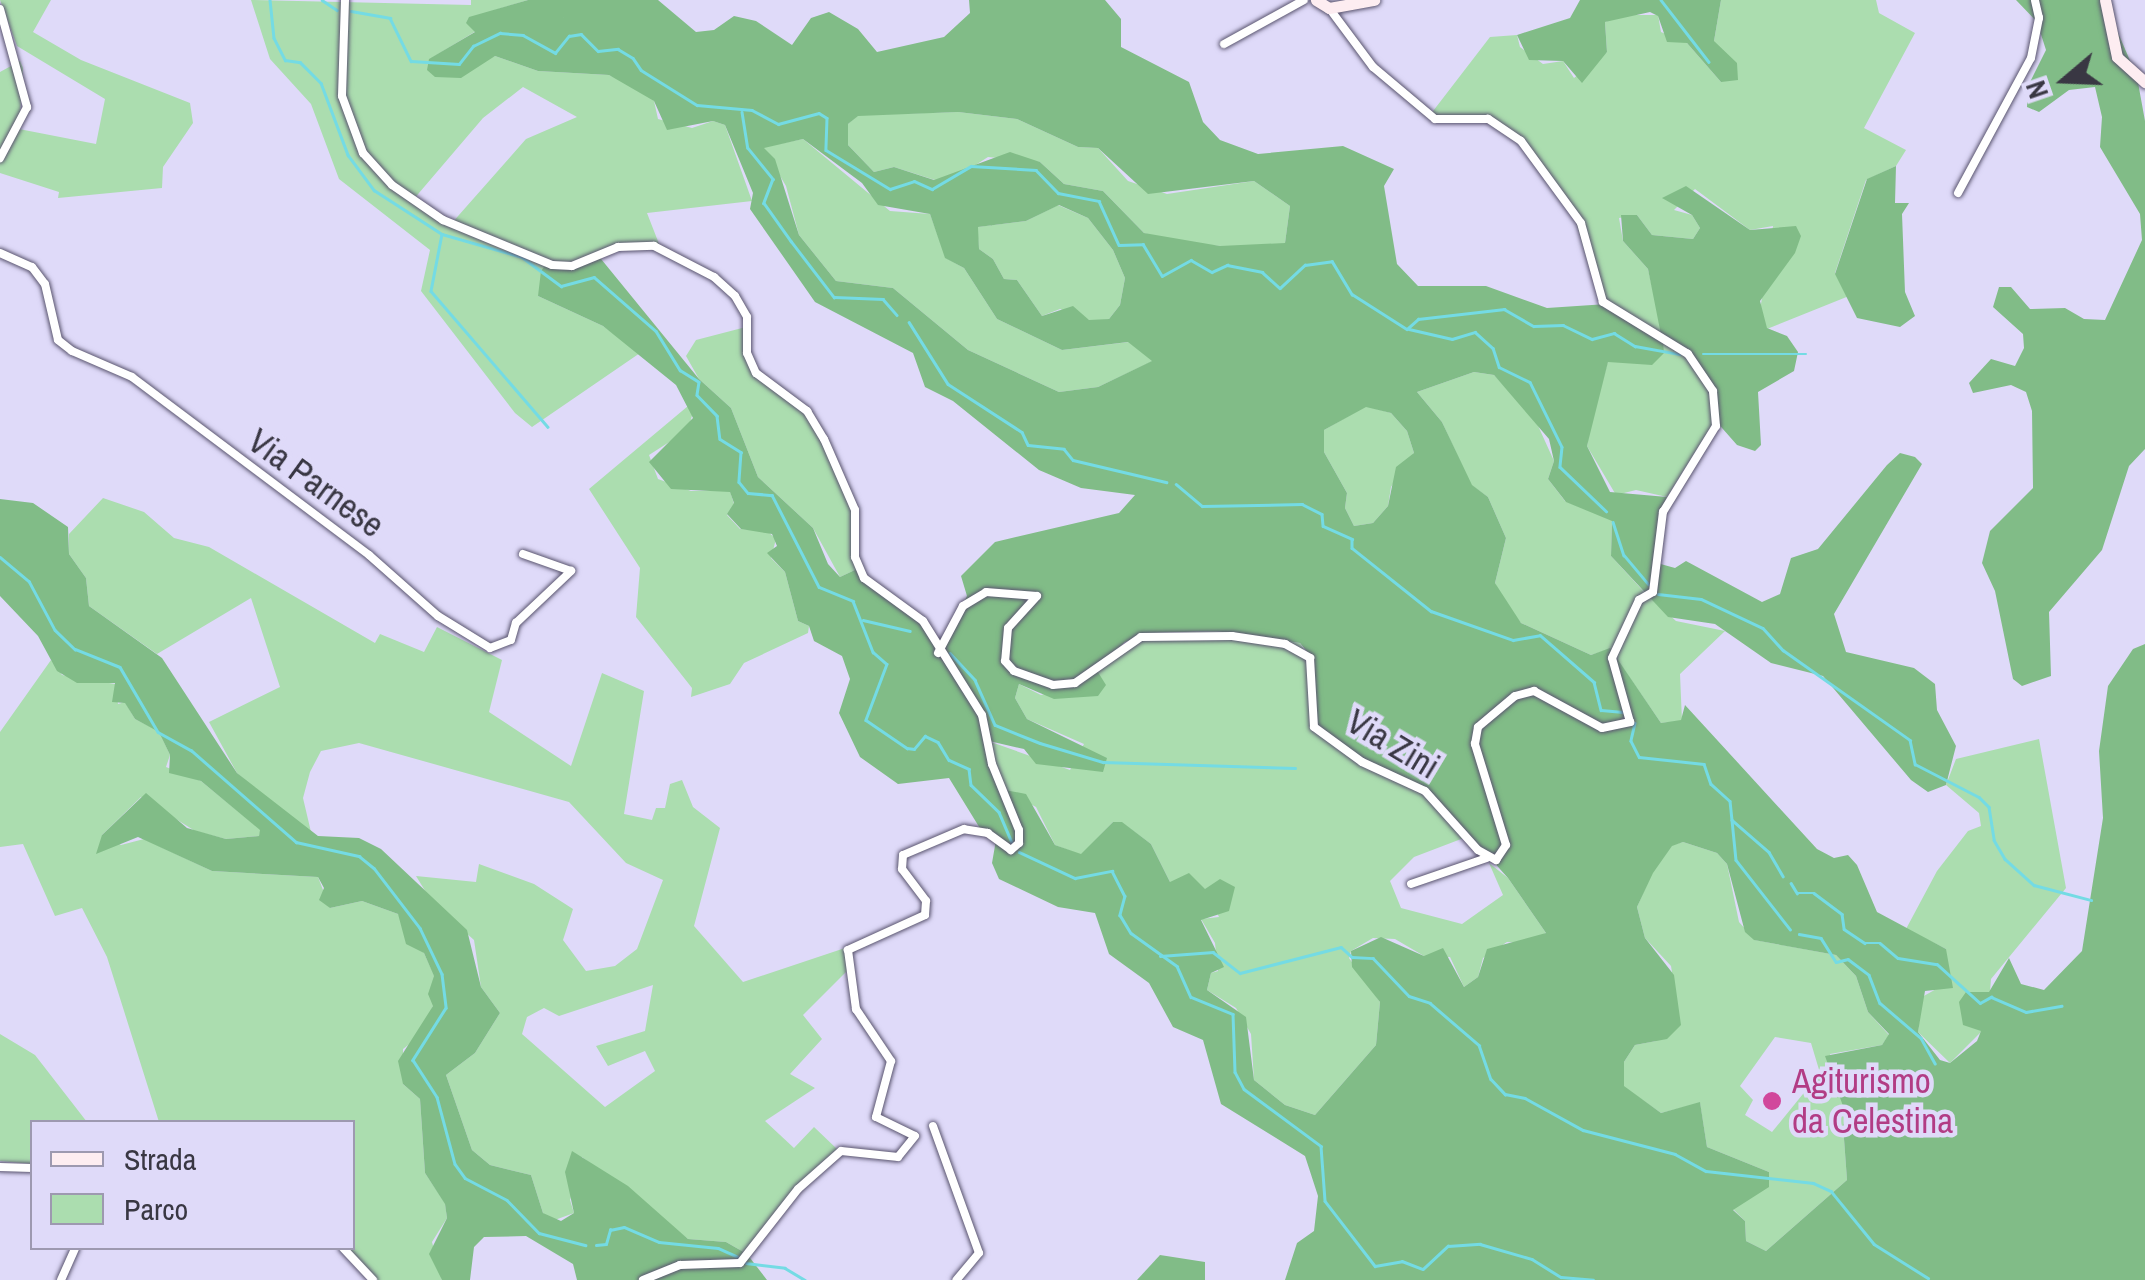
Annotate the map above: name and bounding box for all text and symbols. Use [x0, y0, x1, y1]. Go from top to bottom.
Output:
north arrow [2015, 30, 2115, 130]
text: N [2016, 76, 2057, 104]
street label: Via Parnese [240, 420, 392, 546]
street label: Via Zini [1339, 700, 1447, 788]
place label: Agiturismo da Celestina [1792, 1060, 1953, 1142]
marker: Agiturismo da Celestina [1761, 1090, 1783, 1112]
legend [30, 1120, 355, 1250]
text: Strada [124, 1139, 196, 1179]
text: Parco [124, 1189, 188, 1229]

